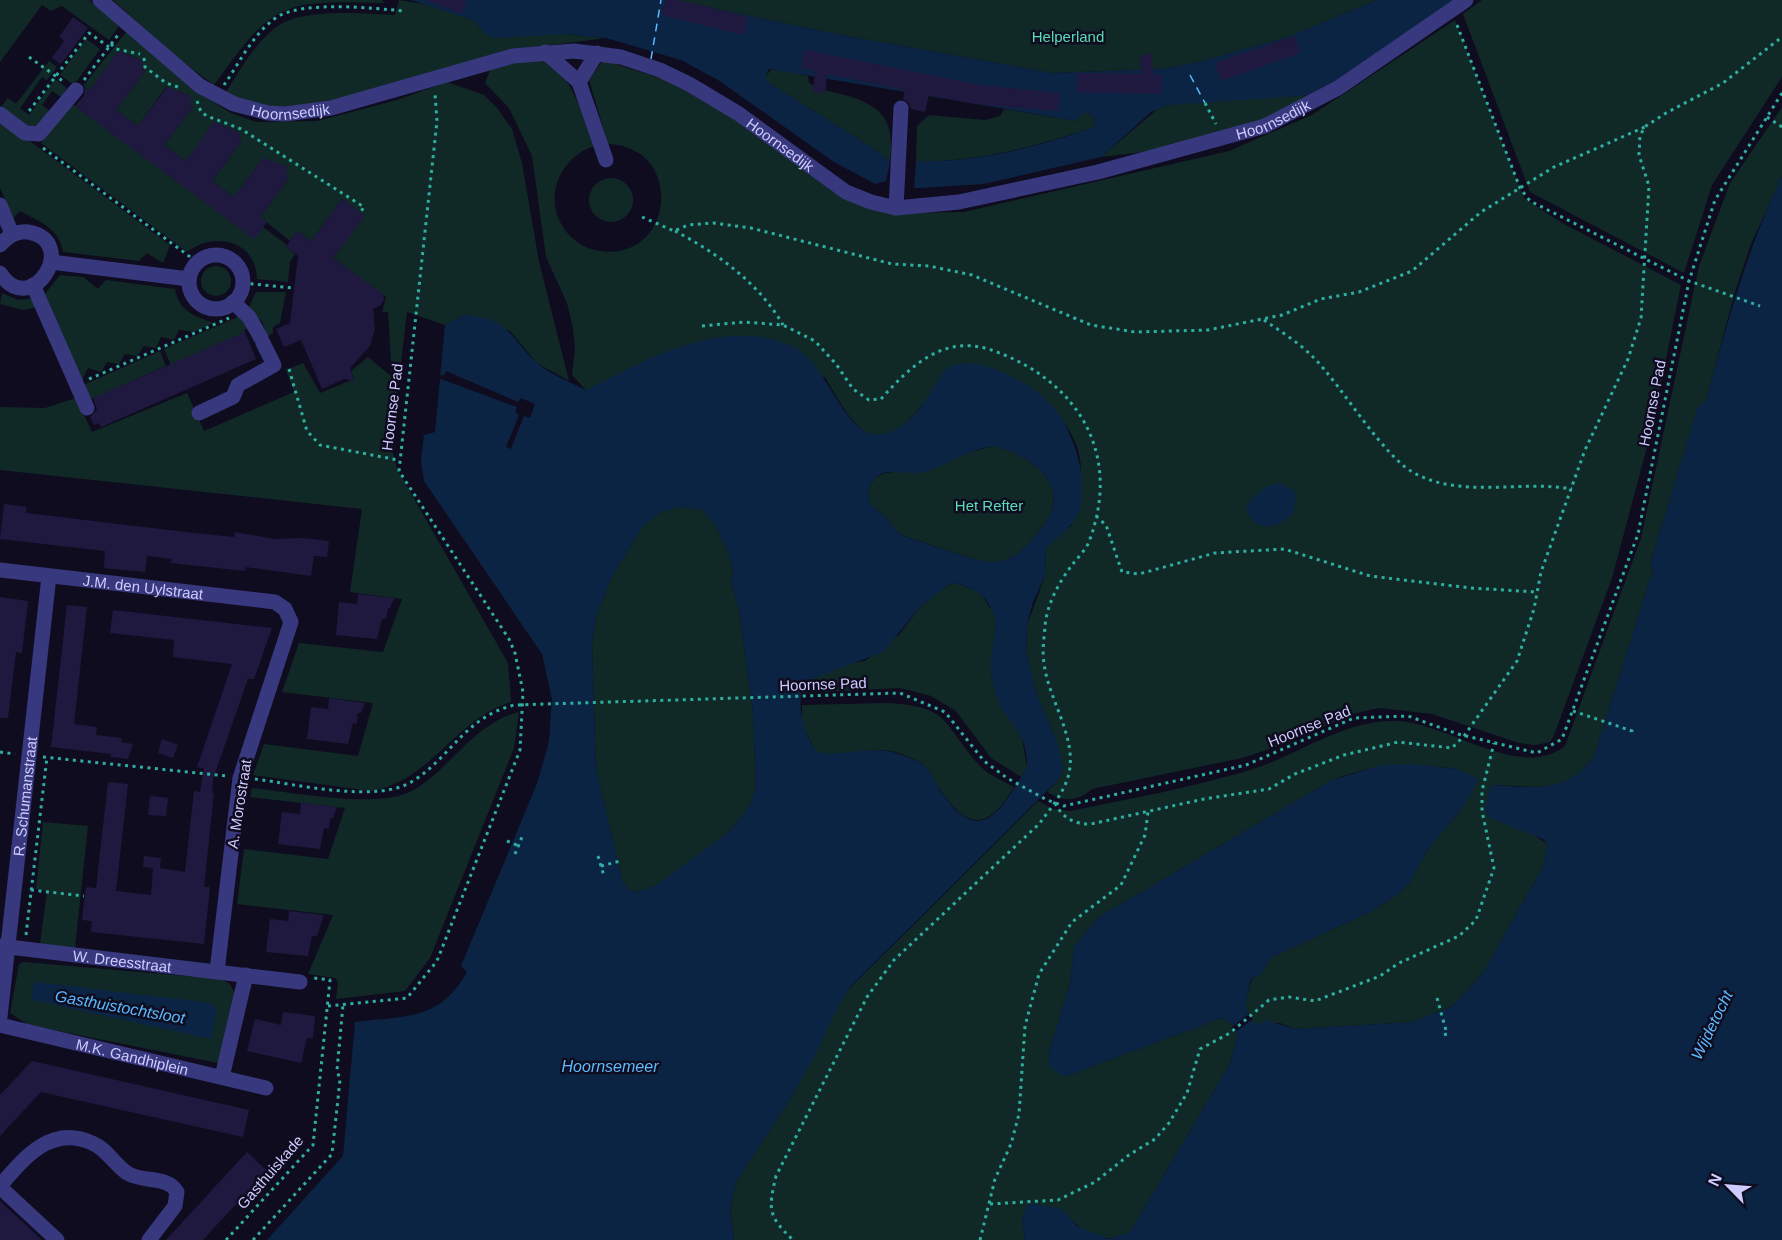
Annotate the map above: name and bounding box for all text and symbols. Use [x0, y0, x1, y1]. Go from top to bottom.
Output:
park label: Helperland [1032, 28, 1104, 45]
street label: Hoornsedijk [1234, 95, 1313, 142]
street label: Hoornsedijk [249, 100, 331, 123]
street label: Hoornsedijk [744, 114, 818, 175]
street label: Hoornse Pad [1635, 358, 1669, 448]
street label: Hoornse Pad [378, 363, 406, 451]
park label: Het Refter [955, 497, 1023, 514]
street label: J.M. den Uylstraat [82, 571, 205, 602]
street label: Hoornse Pad [779, 674, 867, 694]
street label: Hoornse Pad [1265, 702, 1353, 750]
street label: R. Schumanstraat [9, 735, 40, 857]
street label: A. Morostraat [224, 757, 255, 850]
street label: W. Dreesstraat [72, 946, 173, 975]
water label: Gasthuistochtsloot [54, 987, 187, 1027]
water label: Wijdetocht [1688, 987, 1736, 1062]
street label: M.K. Gandhiplein [74, 1035, 190, 1078]
water label: Hoornsemeer [562, 1058, 659, 1075]
street label: Gasthuiskade [233, 1132, 307, 1212]
north arrow [1698, 1156, 1758, 1216]
text: N [1705, 1171, 1725, 1189]

